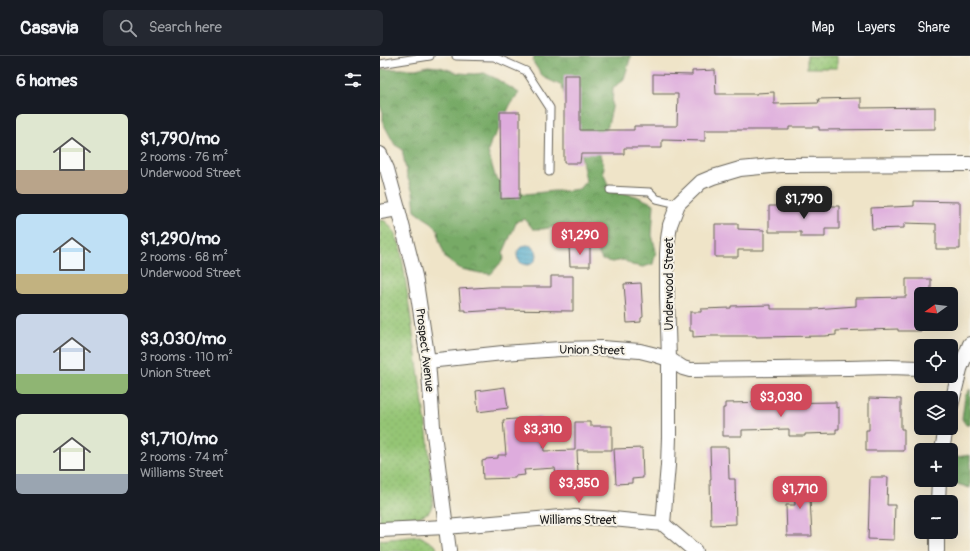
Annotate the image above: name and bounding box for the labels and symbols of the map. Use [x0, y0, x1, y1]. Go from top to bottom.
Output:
pin: $1,790 [771, 186, 837, 220]
pin: $1,290 [547, 222, 613, 256]
street label: Underwood Street [662, 237, 677, 330]
north arrow [914, 287, 958, 331]
street label: Prospect Avenue [412, 307, 437, 393]
street label: Union Street [559, 342, 625, 359]
pin: $3,030 [748, 384, 814, 418]
pin: $3,310 [510, 416, 576, 450]
pin: $3,350 [546, 470, 612, 504]
pin: $1,710 [767, 476, 833, 510]
street label: Williams Street [540, 513, 617, 528]

